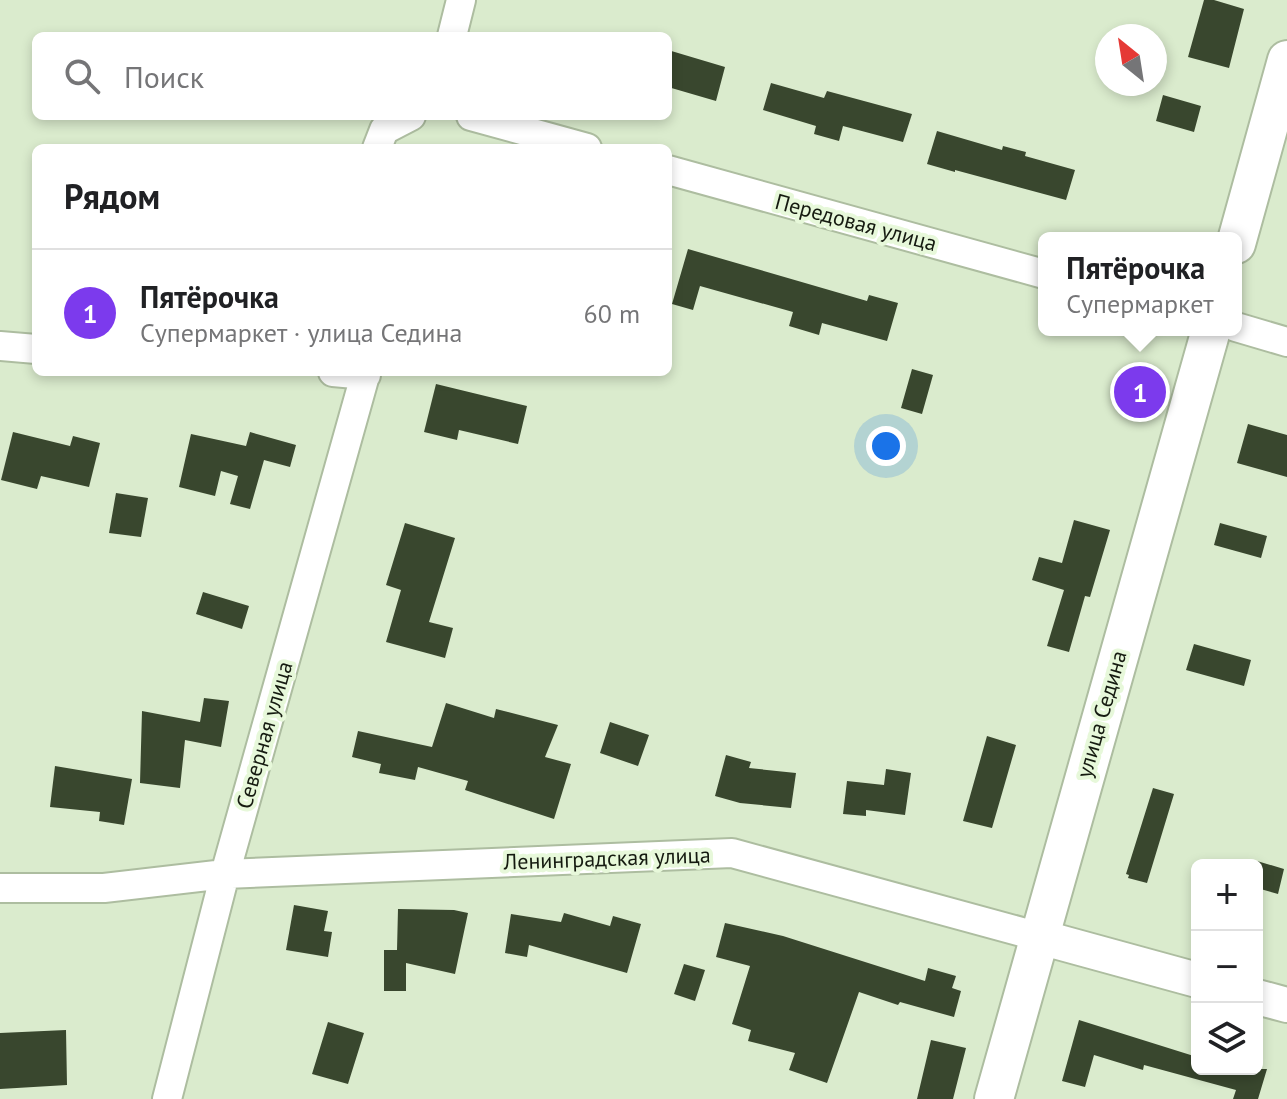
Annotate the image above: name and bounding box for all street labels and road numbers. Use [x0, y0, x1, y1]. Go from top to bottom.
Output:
street label: Передовая улица [772, 187, 940, 257]
street label: улица Седина [1069, 647, 1133, 781]
street label: Северная улица [230, 658, 298, 812]
street label: Ленинградская улица [502, 840, 711, 876]

